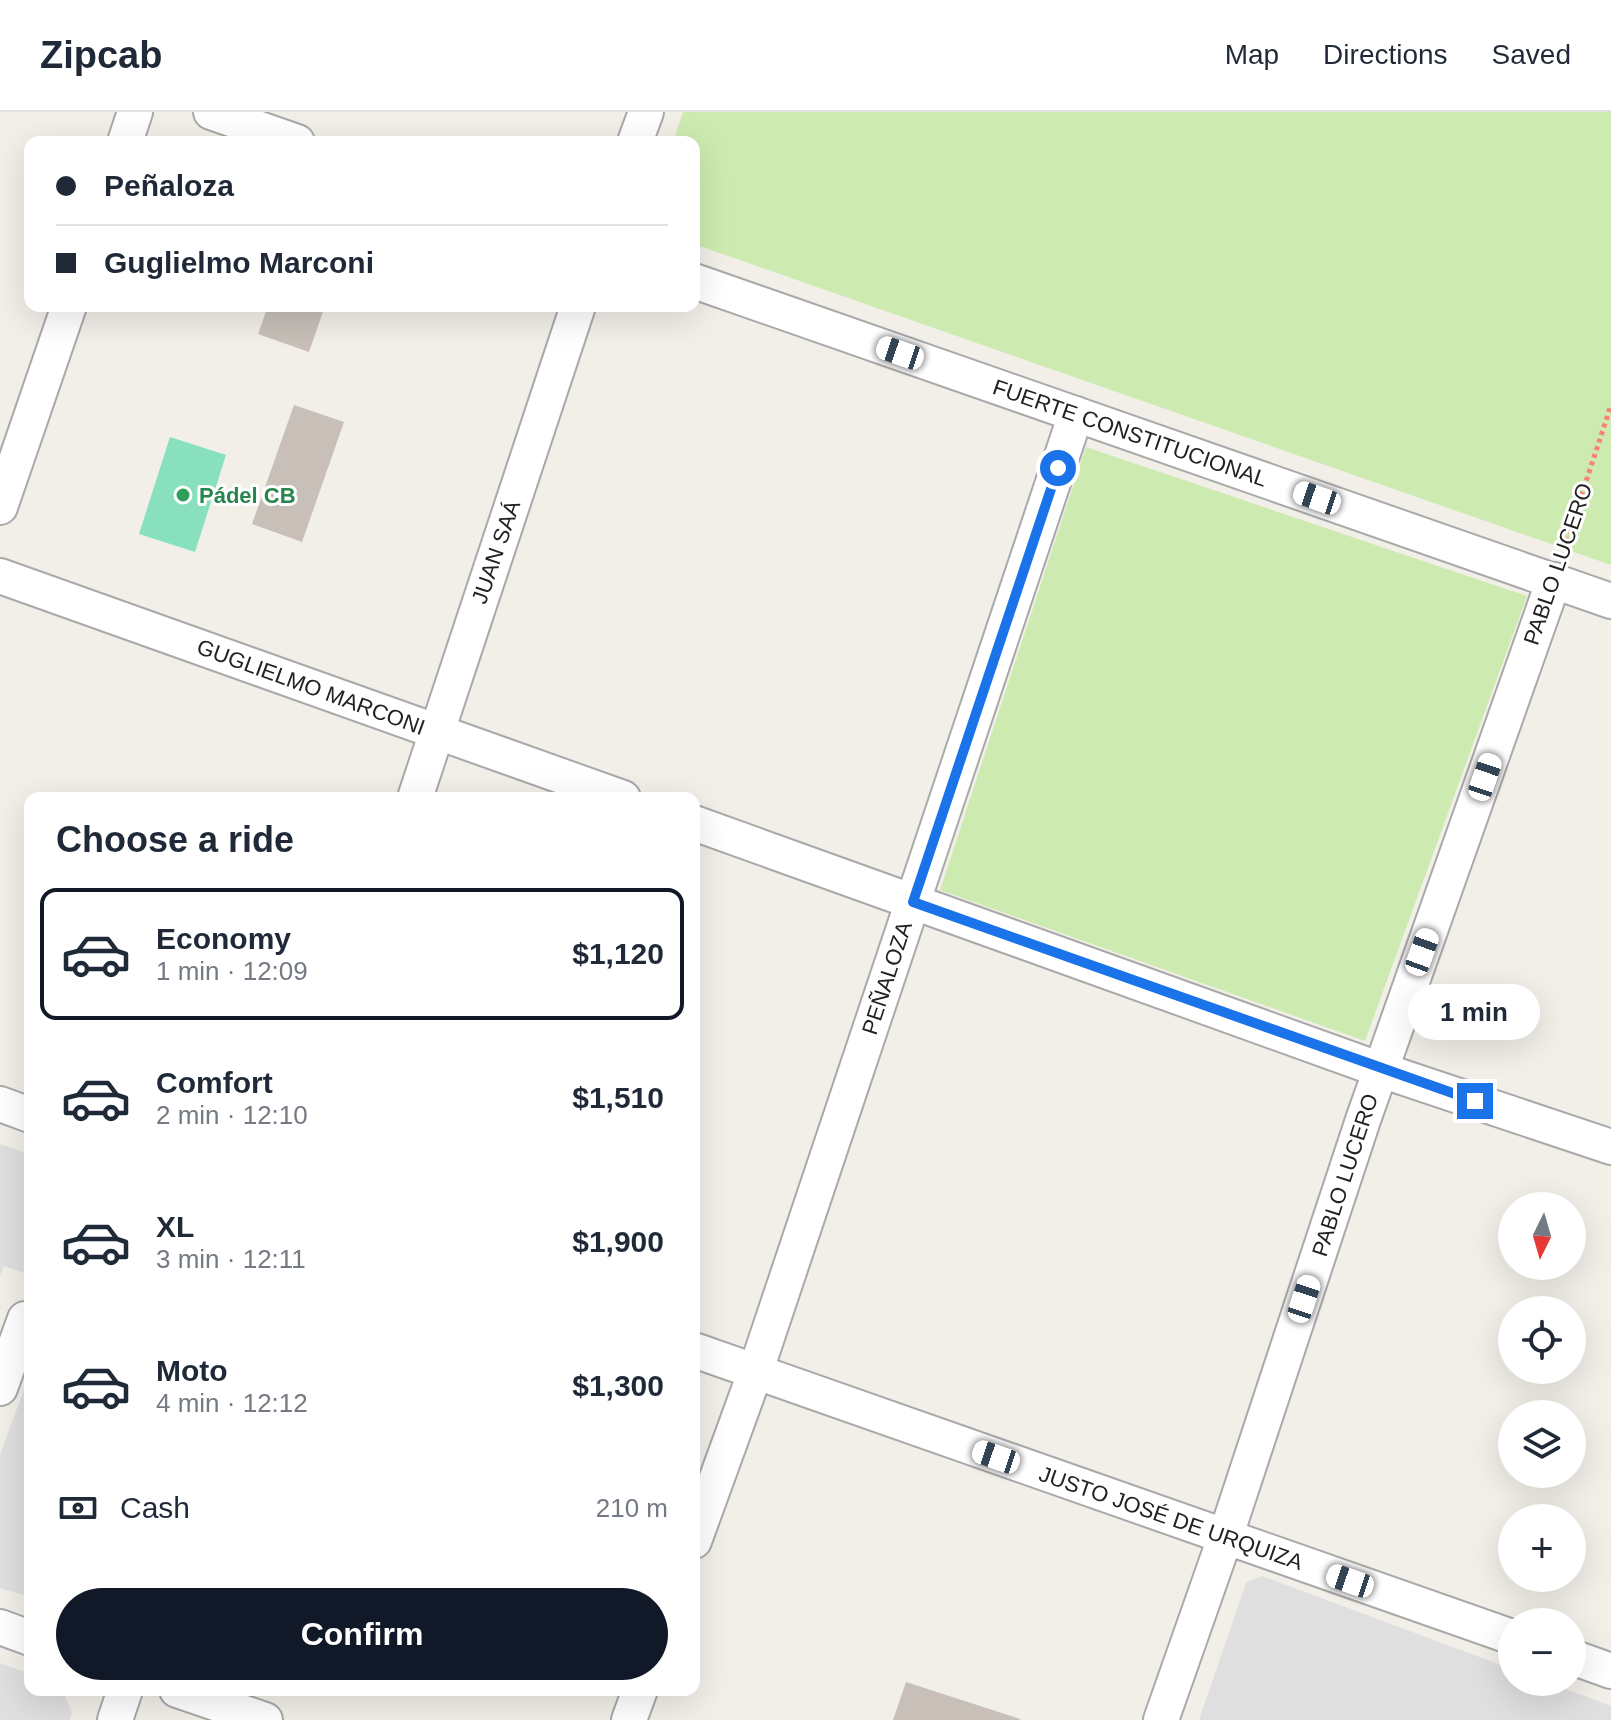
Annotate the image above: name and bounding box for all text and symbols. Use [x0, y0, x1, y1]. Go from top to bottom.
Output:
text: Zipcab [40, 34, 162, 76]
text: Map [1225, 39, 1279, 70]
text: Directions [1323, 39, 1448, 70]
text: Saved [1492, 39, 1571, 70]
text: Peñaloza [104, 169, 234, 202]
text: Guglielmo Marconi [104, 246, 374, 279]
car [873, 334, 927, 372]
street label: FUERTE CONSTITUCIONAL [990, 374, 1270, 492]
route start [1040, 450, 1076, 486]
car [1290, 479, 1344, 517]
street label: PABLO LUCERO [1519, 480, 1597, 648]
place label: Pádel CB [199, 483, 296, 508]
marker: Pádel CB [174, 486, 192, 504]
street label: JUAN SAÁ [467, 497, 525, 607]
street label: GUGLIELMO MARCONI [194, 634, 428, 740]
car [1466, 750, 1504, 804]
text: Choose a ride [56, 819, 294, 860]
icon: car [60, 918, 132, 990]
street label: PEÑALOZA [857, 918, 917, 1038]
text: Economy [156, 922, 291, 955]
car [1403, 925, 1441, 979]
text: $1,120 [572, 937, 664, 970]
text: 1 min · 12:09 [156, 956, 308, 986]
callout: 1 min [1409, 985, 1541, 1041]
text: 1 min [1440, 997, 1508, 1027]
icon: car [60, 1062, 132, 1134]
text: Comfort [156, 1066, 273, 1099]
text: $1,510 [572, 1081, 664, 1114]
route end [1457, 1083, 1493, 1119]
street label: PABLO LUCERO [1307, 1091, 1383, 1259]
text: 2 min · 12:10 [156, 1100, 308, 1130]
north arrow [1498, 1192, 1586, 1280]
map controls [1498, 1192, 1586, 1696]
icon: car [60, 1206, 132, 1278]
text: XL [156, 1210, 194, 1243]
text: $1,900 [572, 1225, 664, 1258]
text: 3 min · 12:11 [156, 1244, 306, 1274]
car [1285, 1272, 1323, 1326]
button: locate [1498, 1296, 1586, 1384]
icon: car [60, 1350, 132, 1422]
text: Moto [156, 1354, 228, 1387]
text: $1,300 [572, 1369, 664, 1402]
text: 4 min · 12:12 [156, 1388, 308, 1418]
button: layers [1498, 1400, 1586, 1488]
car [969, 1438, 1023, 1476]
street label: JUSTO JOSÉ DE URQUIZA [1036, 1461, 1306, 1575]
icon: cash [56, 1486, 100, 1530]
text: Cash [120, 1491, 190, 1524]
text: 210 m [596, 1493, 668, 1523]
button: + [1498, 1504, 1586, 1592]
car [1323, 1562, 1377, 1600]
button: Confirm [56, 1588, 668, 1680]
button: − [1498, 1608, 1586, 1696]

